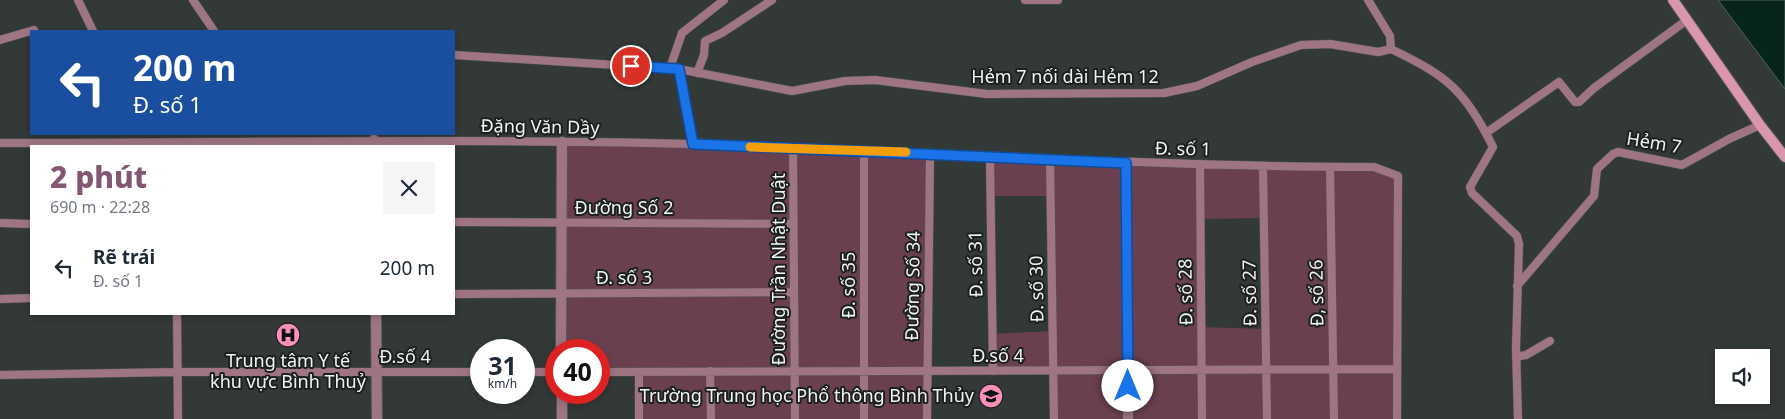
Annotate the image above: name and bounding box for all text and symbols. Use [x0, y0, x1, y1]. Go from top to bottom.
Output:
text: 200 m [133, 44, 236, 91]
pin [610, 45, 652, 87]
icon: left [50, 50, 115, 115]
icon: arrive [617, 52, 645, 80]
street label: Hẻm 7 nối dài Hẻm 12 [971, 64, 1159, 88]
text: Đ. số 1 [133, 89, 202, 119]
street label: Đặng Văn Dầy [480, 113, 600, 139]
street label: Hẻm 7 [1625, 126, 1683, 158]
street label: Đ. số 1 [1155, 136, 1211, 160]
text: 2 phút [50, 156, 147, 197]
button: close [383, 162, 435, 214]
street label: Đường Trần Nhật Duật [766, 172, 790, 365]
street label: Đường Số 2 [575, 195, 673, 219]
text: 690 m · 22:28 [50, 196, 150, 218]
street label: Đ. số 31 [962, 230, 988, 298]
street label: Đường Số 34 [899, 231, 925, 341]
text: Rẽ trái [93, 244, 155, 270]
street label: Đ. số 35 [836, 252, 860, 318]
icon: left [50, 254, 78, 282]
text: 200 m [380, 255, 435, 281]
street label: Đ. số 30 [1023, 255, 1049, 323]
street label: Đ. số 28 [1172, 258, 1198, 326]
street label: Đ. số 27 [1236, 259, 1262, 327]
street label: Đ, số 26 [1303, 259, 1329, 327]
street label: Đ. số 3 [596, 265, 652, 289]
text: Đ. số 1 [93, 270, 143, 292]
hospital icon: Trung tâm Y tế khu vực Bình Thuỷ [275, 322, 301, 348]
speed limit sign: 40 [545, 339, 610, 404]
street label: Đ.số 4 [972, 343, 1024, 367]
street label: Đ.số 4 [379, 344, 431, 368]
place label: Trung tâm Y tế khu vực Bình Thuỷ [210, 348, 367, 393]
text: 31 [488, 348, 517, 382]
map controls [1715, 349, 1770, 404]
button: sound [1715, 349, 1770, 404]
position arrow [1101, 359, 1153, 411]
text: km/h [488, 375, 517, 392]
place label: Trường Trung học Phổ thông Bình Thủy [640, 383, 975, 407]
school or university icon: Trường Trung học Phổ thông Bình Thủy [978, 383, 1004, 409]

